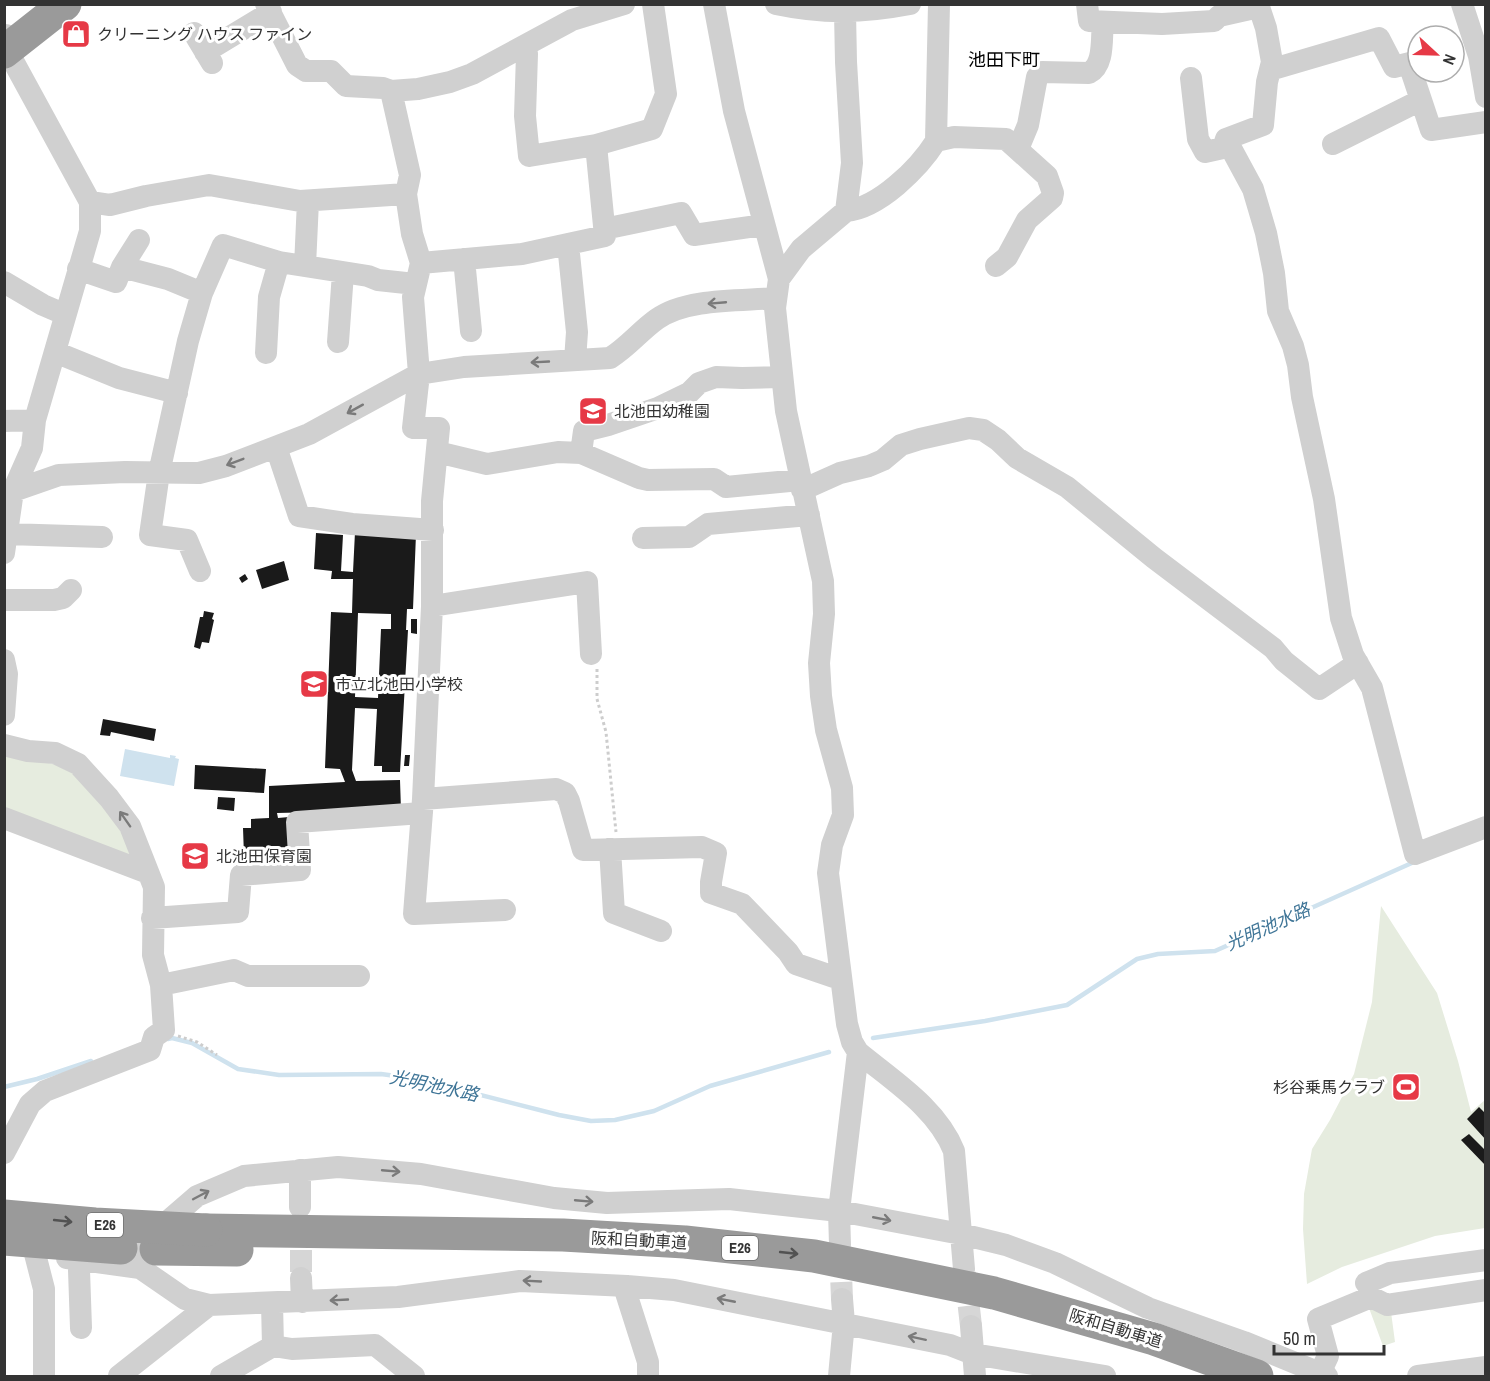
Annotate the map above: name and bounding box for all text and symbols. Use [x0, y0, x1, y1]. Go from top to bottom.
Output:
shop icon: クリーニング ハウス ファイン [60, 18, 92, 50]
place label: クリーニング ハウス ファイン [97, 23, 312, 45]
north arrow [1406, 24, 1466, 84]
district label: 池田下町 [968, 47, 1040, 72]
text: N [1438, 51, 1462, 68]
one-way arrow [708, 298, 728, 309]
one-way arrow [531, 357, 551, 368]
school or university icon: 北池田幼稚園 [577, 395, 609, 427]
place label: 北池田幼稚園 [614, 400, 710, 422]
one-way arrow [347, 403, 364, 415]
one-way arrow [226, 458, 245, 469]
school or university icon: 市立北池田小学校 [298, 668, 330, 700]
place label: 市立北池田小学校 [335, 673, 463, 695]
one-way arrow [119, 812, 131, 828]
school or university icon: 北池田保育園 [179, 840, 211, 872]
place label: 北池田保育園 [216, 845, 312, 867]
water label: 光明池水路 [1222, 896, 1316, 956]
water label: 光明池水路 [387, 1064, 483, 1108]
sports icon: 杉谷乗馬クラブ [1390, 1071, 1422, 1103]
place label: 杉谷乗馬クラブ [1273, 1076, 1385, 1098]
one-way arrow [381, 1166, 401, 1177]
one-way arrow [192, 1189, 209, 1201]
one-way arrow [574, 1196, 593, 1207]
road number: E26 [87, 1213, 123, 1237]
one-way arrow [872, 1214, 892, 1225]
one-way arrow [52, 1216, 72, 1227]
street label: 阪和自動車道 [590, 1227, 688, 1253]
road number: E26 [722, 1236, 758, 1260]
one-way arrow [778, 1248, 798, 1259]
one-way arrow [523, 1276, 543, 1287]
one-way arrow [717, 1294, 736, 1305]
one-way arrow [329, 1295, 349, 1306]
street label: 阪和自動車道 [1067, 1303, 1165, 1353]
scale bar [1274, 1318, 1384, 1356]
text: 50 m [1283, 1326, 1316, 1351]
one-way arrow [908, 1332, 928, 1343]

